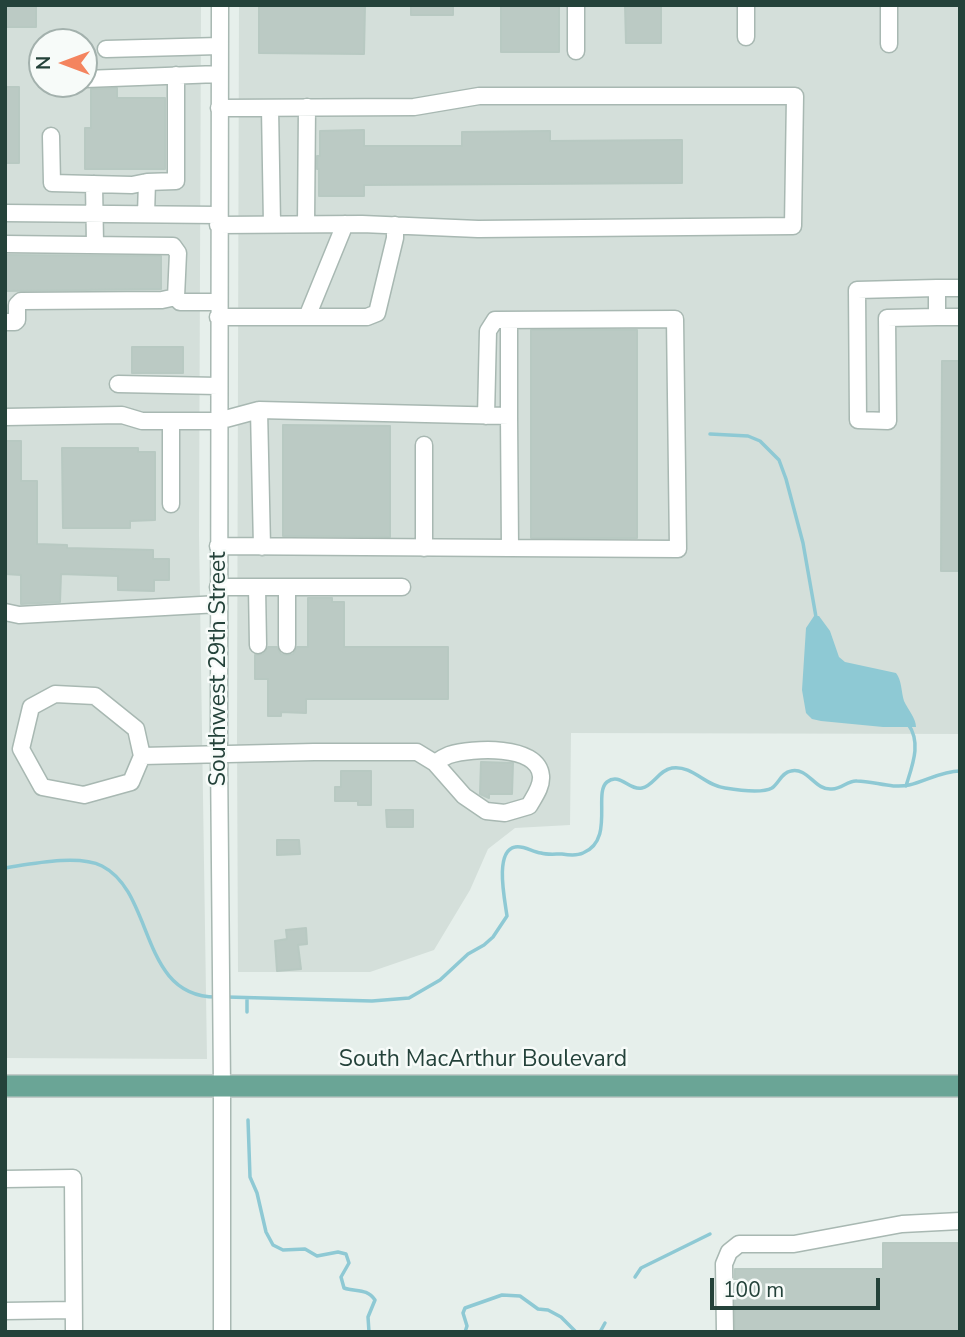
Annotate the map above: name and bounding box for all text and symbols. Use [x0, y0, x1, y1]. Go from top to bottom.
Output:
north arrow [28, 28, 98, 98]
text: N [31, 56, 57, 70]
street label: Southwest 29th Street [205, 552, 233, 786]
street label: South MacArthur Boulevard [339, 1046, 627, 1074]
scale bar [713, 1264, 883, 1308]
text: 100 m [723, 1276, 784, 1304]

